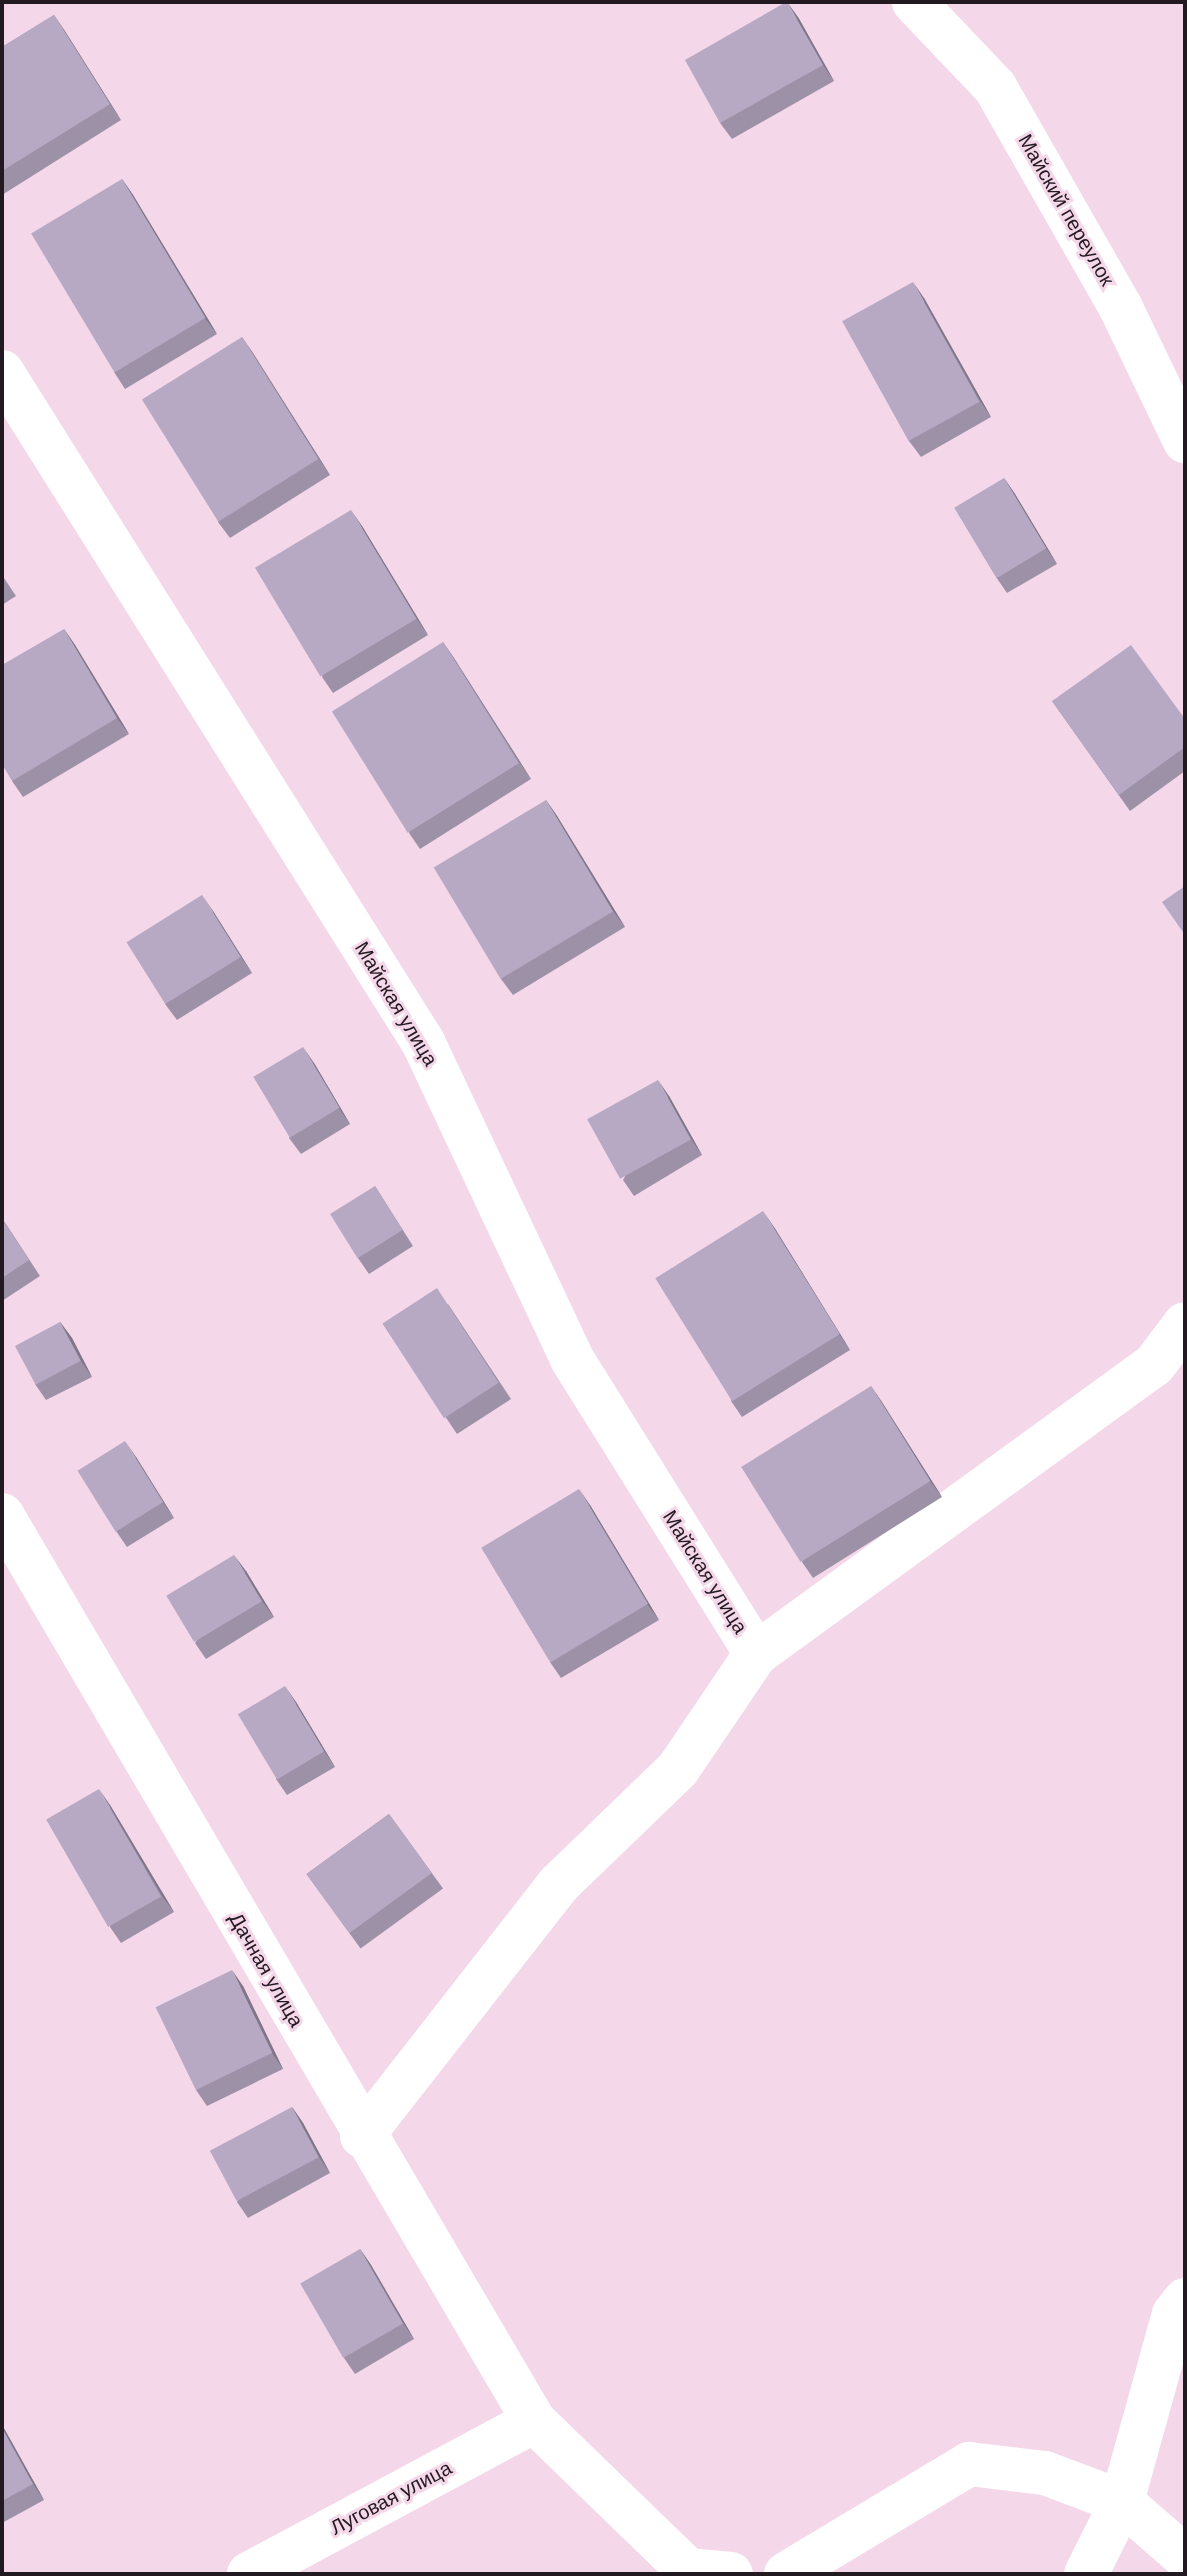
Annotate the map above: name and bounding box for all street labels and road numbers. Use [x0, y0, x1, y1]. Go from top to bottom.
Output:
street label: Майский переулок [1013, 130, 1119, 290]
street label: Майская улица [350, 938, 442, 1070]
street label: Майская улица [658, 1506, 752, 1638]
street label: Дачная улица [224, 1909, 308, 2031]
street label: Луговая улица [326, 2456, 456, 2540]

